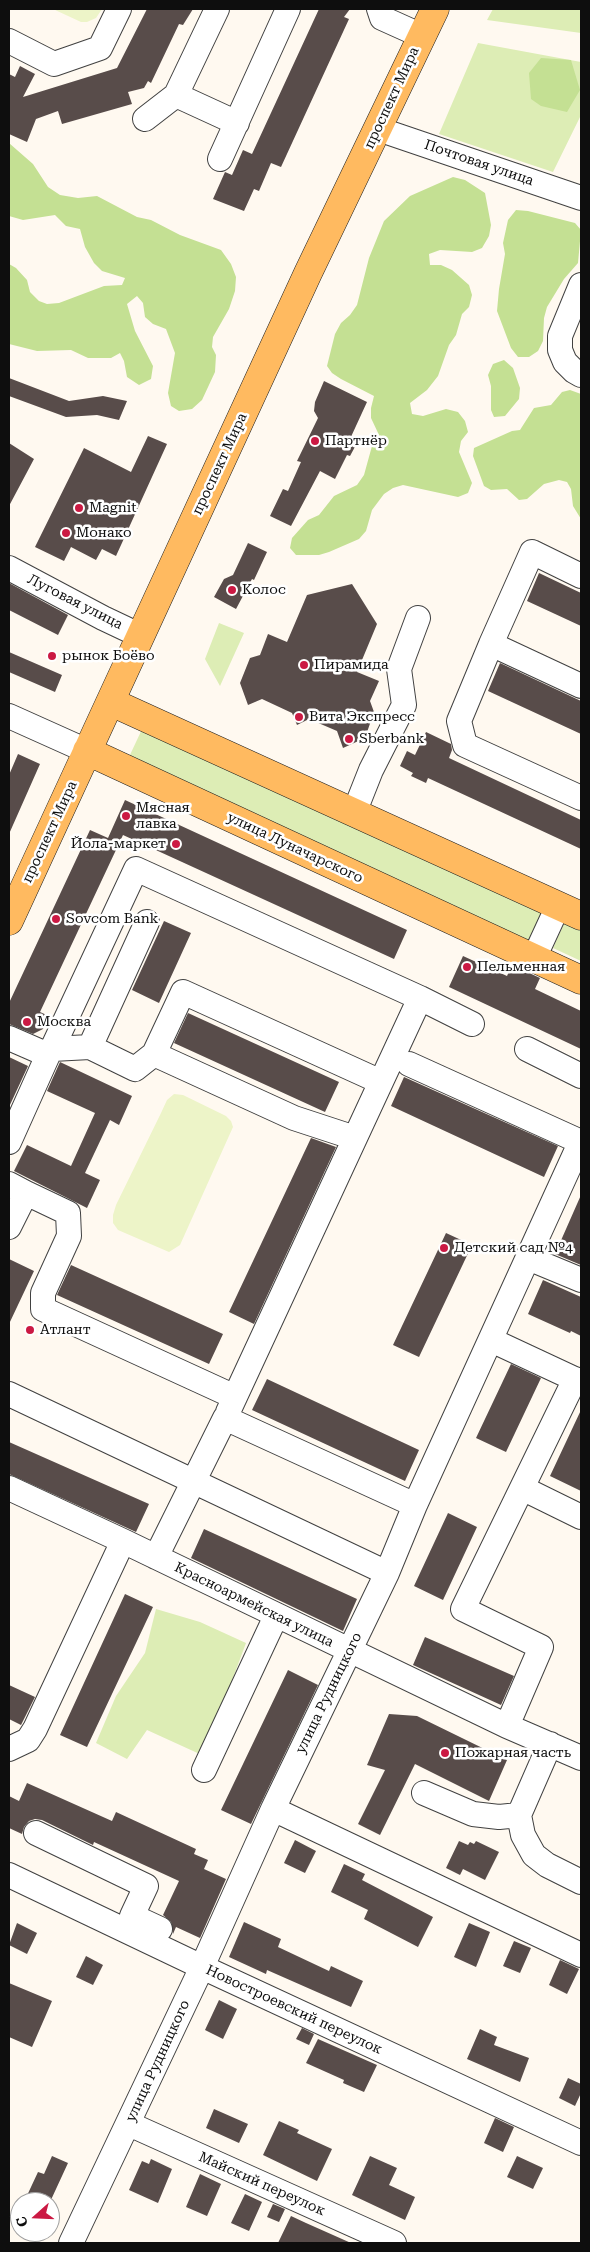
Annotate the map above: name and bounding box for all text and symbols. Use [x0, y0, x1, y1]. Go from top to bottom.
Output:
street label: проспект Мира [361, 44, 423, 152]
street label: Почтовая улица [422, 136, 536, 190]
street label: проспект Мира [189, 410, 251, 518]
place label: Партнёр [325, 433, 387, 449]
marker: Партнёр [309, 435, 321, 447]
place label: Magnit [89, 500, 136, 516]
marker: Magnit [73, 502, 85, 514]
place label: Монако [76, 525, 132, 541]
marker: Монако [60, 527, 72, 539]
street label: Луговая улица [25, 571, 125, 633]
place label: Колос [242, 582, 286, 598]
marker: Колос [226, 584, 238, 596]
place label: рынок Боёво [62, 648, 155, 664]
marker: рынок Боёво [46, 650, 58, 662]
place label: Пирамида [314, 657, 389, 673]
marker: Пирамида [298, 659, 310, 671]
place label: Вита Экспресс [309, 709, 415, 725]
marker: Вита Экспресс [293, 711, 305, 723]
place label: Sberbank [359, 731, 424, 747]
marker: Sberbank [343, 733, 355, 745]
street label: проспект Мира [19, 778, 81, 886]
place label: Мясная лавка [136, 800, 190, 832]
street label: улица Луначарского [225, 809, 365, 887]
marker: Мясная лавка [120, 810, 132, 822]
place label: Йола-маркет [71, 836, 166, 852]
marker: Йола-маркет [170, 838, 182, 850]
place label: Sovcom Bank [66, 911, 158, 927]
marker: Sovcom Bank [50, 913, 62, 925]
place label: Пельменная [477, 959, 565, 975]
marker: Пельменная [461, 961, 473, 973]
place label: Москва [37, 1014, 91, 1030]
marker: Москва [21, 1016, 33, 1028]
place label: Детский сад №4 [454, 1240, 573, 1256]
marker: Детский сад №4 [438, 1242, 450, 1254]
place label: Атлант [40, 1322, 91, 1338]
marker: Атлант [24, 1324, 36, 1336]
street label: Красноармейская улица [172, 1559, 336, 1651]
street label: улица Рудницкого [292, 1630, 366, 1756]
place label: Пожарная часть [455, 1745, 571, 1761]
marker: Пожарная часть [439, 1747, 451, 1759]
street label: Новостроевский переулок [203, 1962, 385, 2058]
street label: улица Рудницкого [122, 1997, 194, 2125]
street label: Майский переулок [196, 2149, 328, 2219]
north arrow [10, 2192, 60, 2242]
text: С [13, 2214, 31, 2229]

